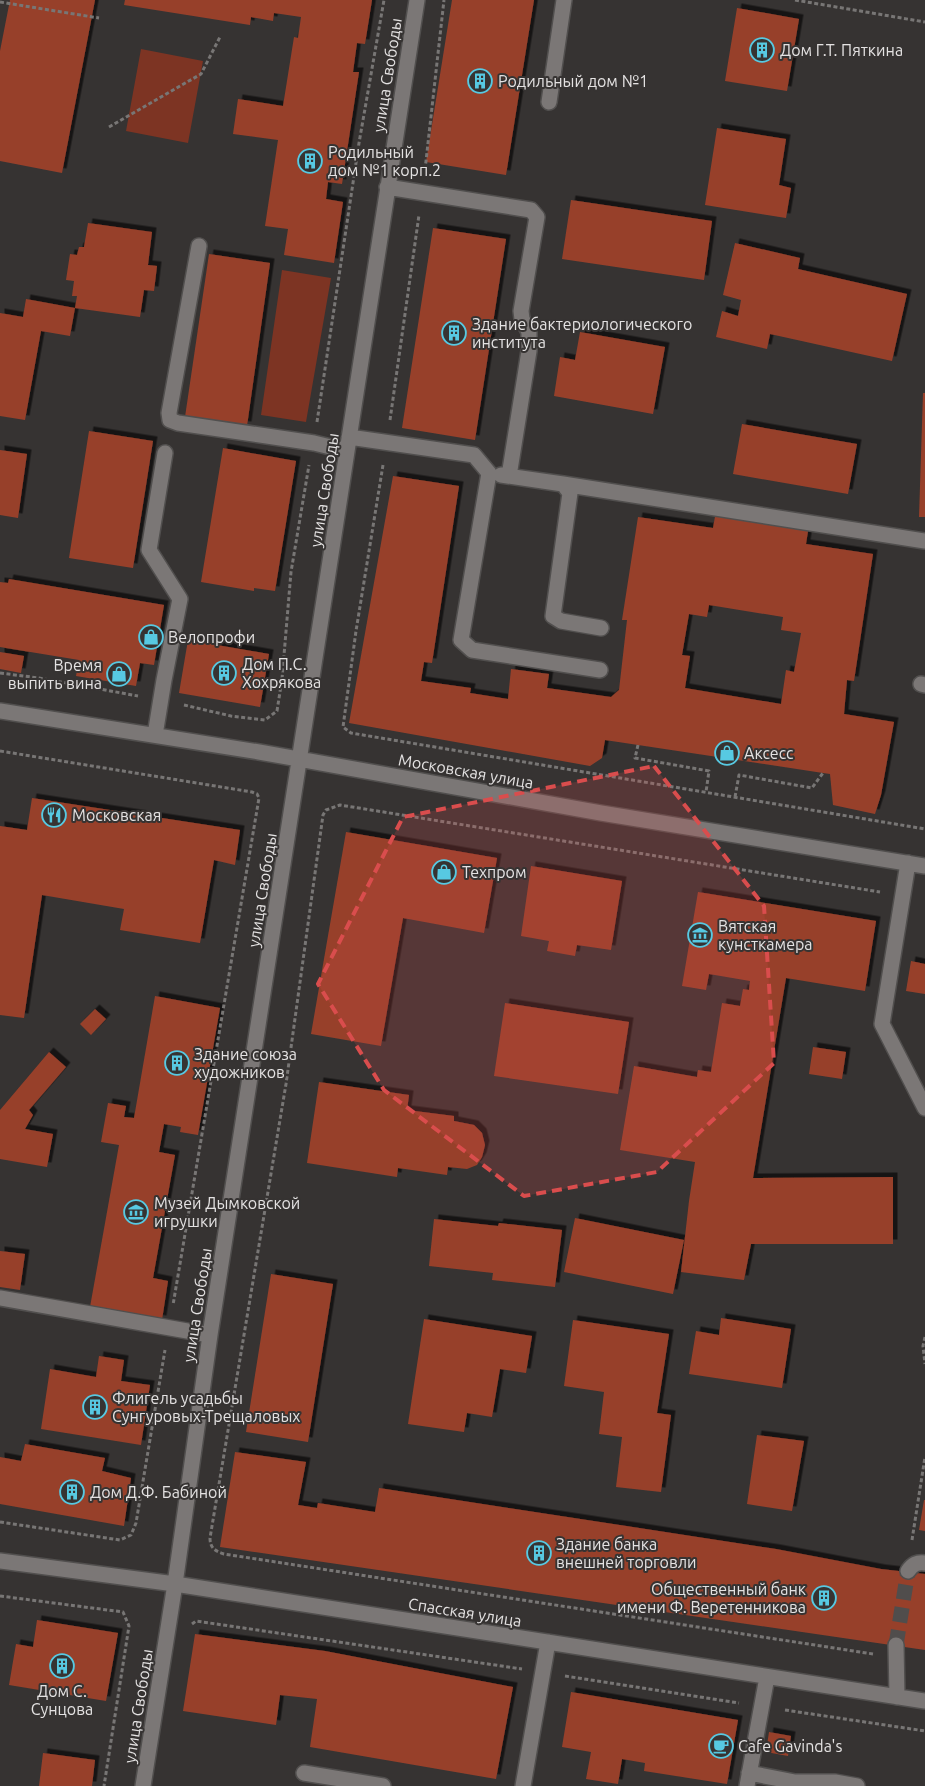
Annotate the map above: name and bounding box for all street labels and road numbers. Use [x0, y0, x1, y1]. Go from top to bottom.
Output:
street label: улица Свободы [369, 17, 405, 133]
street label: улица Свободы [306, 432, 342, 548]
street label: Московская улица [397, 750, 535, 792]
street label: улица Свободы [244, 832, 280, 948]
street label: улица Свободы [179, 1247, 215, 1363]
street label: Спасская улица [407, 1594, 523, 1630]
street label: улица Свободы [120, 1648, 156, 1764]

